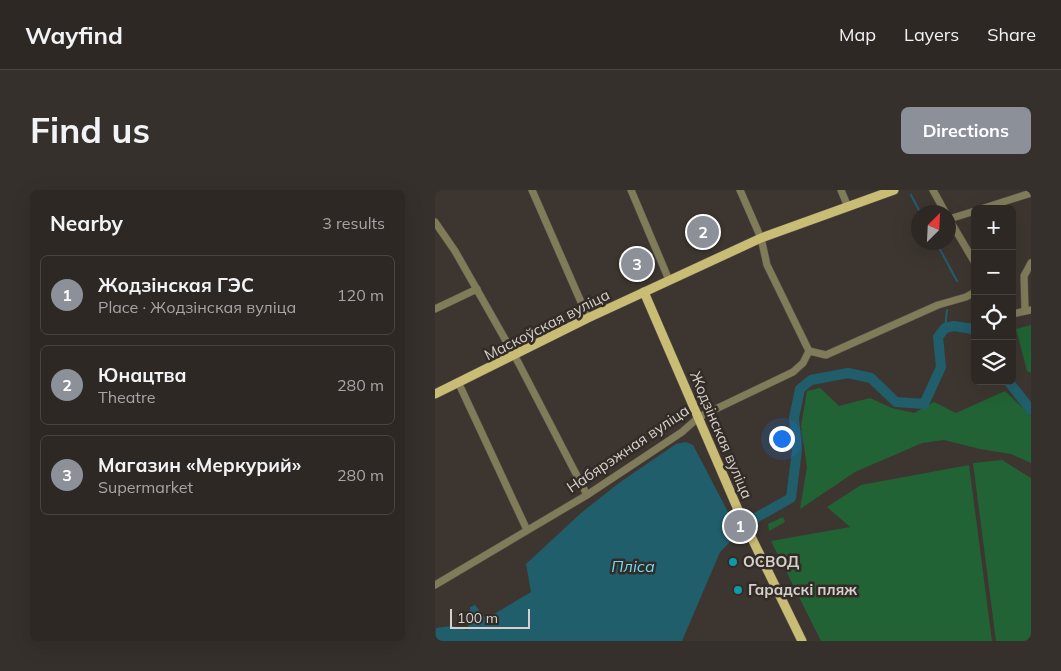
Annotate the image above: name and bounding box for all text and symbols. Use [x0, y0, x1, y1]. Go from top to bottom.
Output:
text: Wayfind [25, 20, 123, 50]
text: Map [839, 23, 876, 46]
text: Layers [904, 23, 959, 46]
text: Share [987, 23, 1036, 46]
button: Directions [901, 107, 1031, 154]
text: Find us [30, 108, 150, 152]
north arrow [911, 205, 956, 250]
map controls [971, 205, 1016, 385]
button: + [971, 205, 1016, 250]
text: Nearby [50, 210, 123, 236]
text: 3 results [322, 213, 385, 233]
pin: 2 [687, 213, 719, 251]
pin: 3 [621, 245, 653, 283]
button: − [971, 250, 1016, 295]
text: Жодзінская ГЭС [98, 273, 254, 297]
text: 1 [62, 285, 72, 305]
text: 120 m [337, 285, 384, 305]
street label: Маскоўская вуліца [481, 285, 613, 364]
button: locate [971, 295, 1016, 340]
text: Place · Жодзінская вуліца [98, 297, 296, 317]
button: layers [971, 340, 1016, 385]
text: Юнацтва [98, 363, 187, 387]
street label: Жодзінская вуліца [686, 368, 757, 501]
text: 2 [62, 375, 72, 395]
text: 280 m [337, 375, 384, 395]
text: Theatre [98, 387, 155, 407]
street label: Набярэжная вуліца [563, 400, 693, 497]
your location [769, 426, 795, 452]
text: Магазин «Меркурий» [98, 453, 301, 477]
text: 3 [62, 465, 72, 485]
text: 280 m [337, 465, 384, 485]
text: Supermarket [98, 477, 193, 497]
pin: 1 [724, 507, 756, 545]
place label: ОСВОД [743, 552, 799, 571]
water label: Пліса [611, 556, 655, 576]
marker: ОСВОД [727, 556, 739, 568]
place label: Гарадскі пляж [748, 580, 857, 599]
marker: Гарадскі пляж [732, 584, 744, 596]
scale bar [450, 606, 530, 629]
text: 100 m [457, 609, 498, 627]

